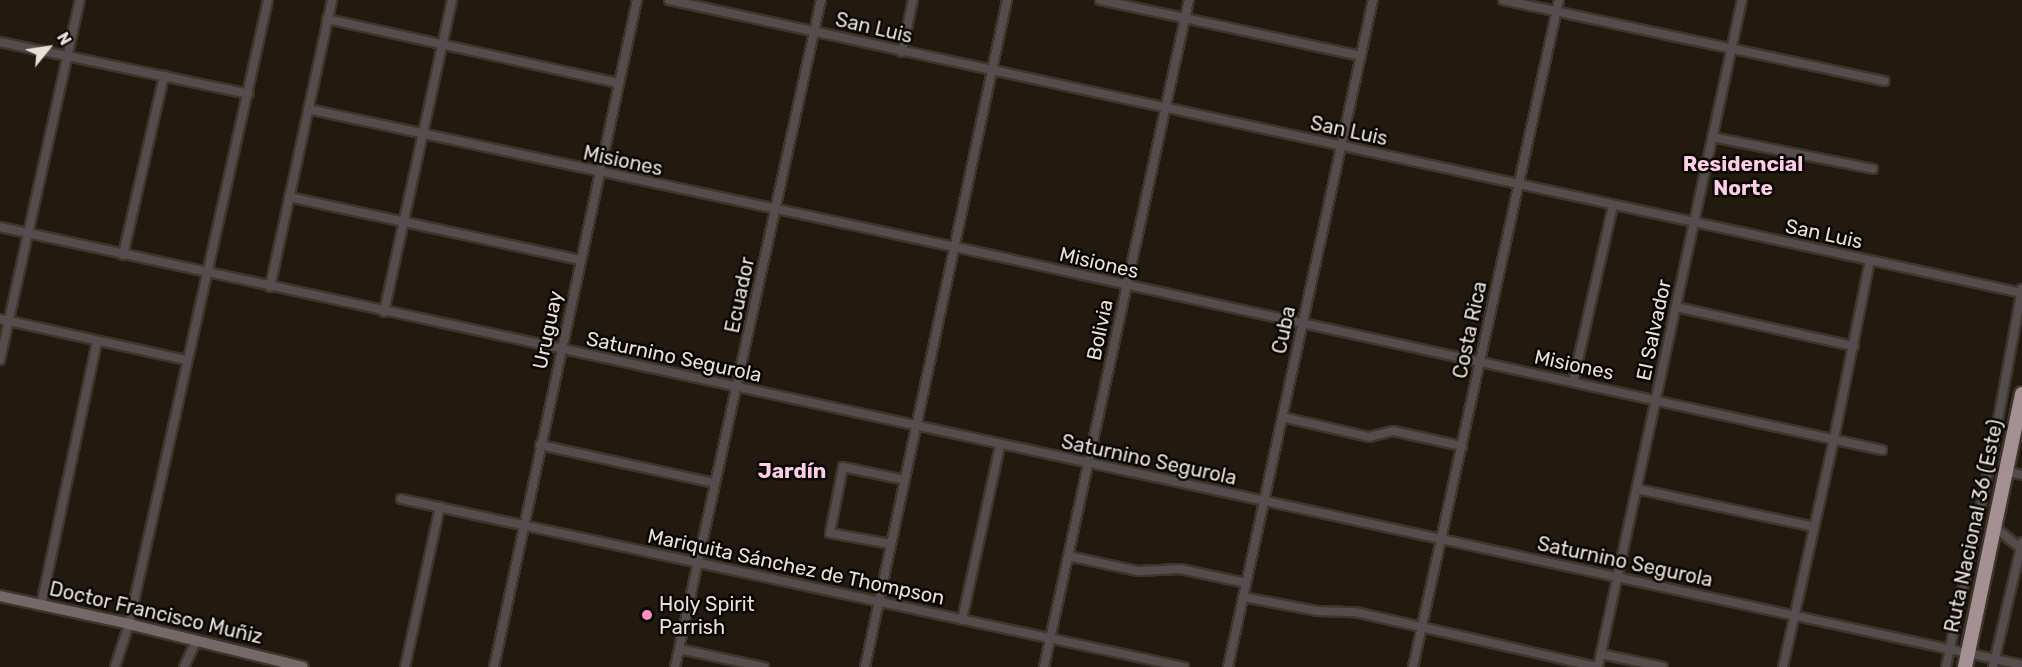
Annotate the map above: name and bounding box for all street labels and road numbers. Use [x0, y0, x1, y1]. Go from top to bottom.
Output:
street label: San Luis [833, 7, 915, 49]
street label: San Luis [1308, 111, 1390, 151]
street label: Misiones [581, 141, 665, 181]
street label: San Luis [1783, 214, 1865, 254]
street label: Misiones [1057, 242, 1141, 284]
street label: Ecuador [720, 255, 760, 335]
street label: El Salvador [1632, 277, 1676, 383]
street label: Costa Rica [1448, 279, 1492, 381]
street label: Uruguay [528, 289, 568, 371]
street label: Bolivia [1082, 297, 1118, 363]
street label: Cuba [1267, 304, 1301, 356]
street label: Saturnino Segurola [584, 327, 764, 387]
street label: Misiones [1532, 345, 1616, 385]
street label: Ruta Nacional 36 (Este) [1940, 417, 2008, 635]
street label: Saturnino Segurola [1059, 430, 1239, 490]
street label: Mariquita Sánchez de Thompson [645, 524, 947, 610]
street label: Saturnino Segurola [1535, 532, 1715, 592]
street label: Doctor Francisco Muñiz [47, 577, 265, 649]

